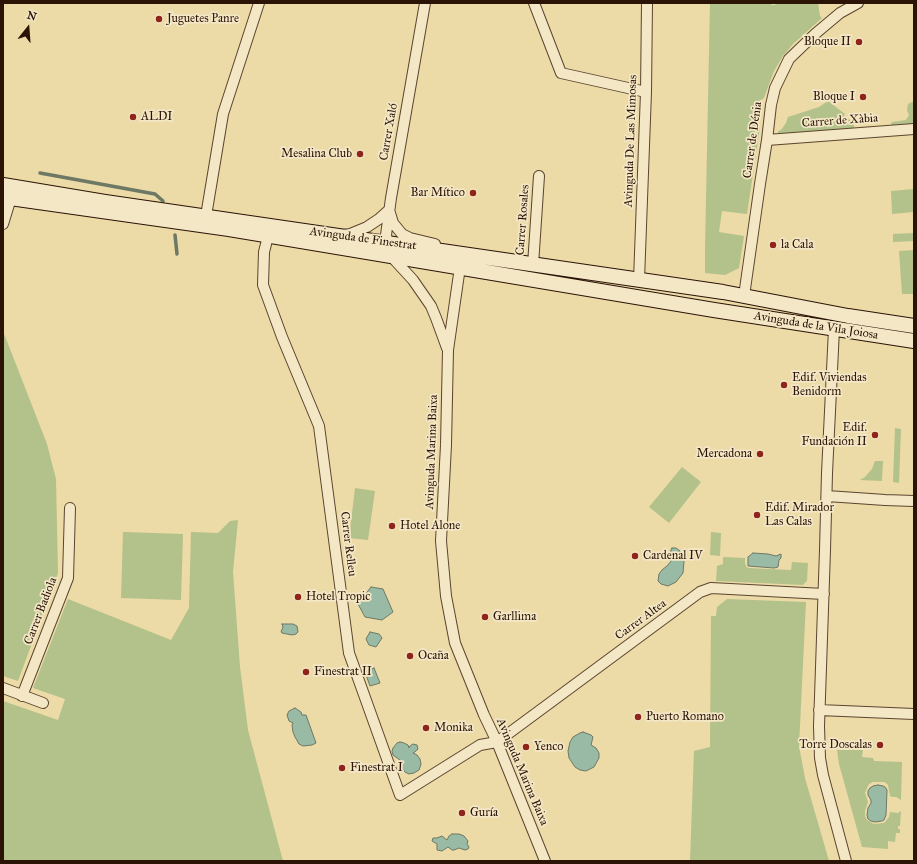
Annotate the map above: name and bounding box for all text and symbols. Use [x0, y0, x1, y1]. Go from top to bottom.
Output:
north arrow [8, 8, 48, 48]
text: N [25, 8, 38, 24]
place label: Juguetes Panre [167, 12, 239, 26]
marker: Juguetes Panre [154, 14, 164, 24]
place label: Bloque II [804, 35, 851, 49]
marker: Bloque II [854, 37, 864, 47]
street label: Avinguda De Las Mimosas [621, 74, 641, 208]
place label: Bloque I [813, 90, 855, 104]
marker: Bloque I [858, 92, 868, 102]
street label: Carrer de Dénia [740, 101, 766, 179]
street label: Carrer Xaló [377, 102, 401, 162]
place label: ALDI [141, 110, 172, 124]
street label: Carrer de Xàbia [801, 111, 879, 131]
marker: ALDI [128, 112, 138, 122]
place label: Mesalina Club [281, 147, 352, 161]
marker: Mesalina Club [355, 149, 365, 159]
street label: Carrer Rosales [513, 184, 533, 256]
place label: Bar Mítico [411, 186, 465, 200]
marker: Bar Mítico [468, 188, 478, 198]
street label: Avinguda de Finestrat [309, 224, 417, 254]
place label: la Cala [781, 238, 813, 252]
marker: la Cala [768, 240, 778, 250]
street label: Avinguda de la Vila Joiosa [753, 309, 879, 343]
place label: Edif. Viviendas Benidorm [792, 371, 867, 399]
marker: Edif. Viviendas Benidorm [779, 380, 789, 390]
street label: Avinguda Marina Baixa [423, 394, 441, 510]
place label: Edif. Fundación II [802, 421, 867, 449]
marker: Edif. Fundación II [870, 430, 880, 440]
place label: Mercadona [696, 447, 752, 461]
marker: Mercadona [755, 449, 765, 459]
place label: Edif. Mirador Las Calas [765, 501, 834, 529]
marker: Edif. Mirador Las Calas [752, 510, 762, 520]
street label: Carrer Relleu [337, 511, 359, 577]
place label: Hotel Alone [400, 519, 460, 533]
marker: Hotel Alone [387, 521, 397, 531]
place label: Cardenal IV [643, 549, 703, 563]
marker: Cardenal IV [630, 551, 640, 561]
street label: Carrer Badiola [22, 575, 60, 647]
place label: Hotel Tropic [306, 590, 370, 604]
marker: Hotel Tropic [293, 592, 303, 602]
street label: Carrer Altea [613, 597, 669, 643]
place label: Garllima [493, 610, 536, 624]
marker: Garllima [480, 612, 490, 622]
place label: Ocaña [418, 649, 449, 663]
marker: Ocaña [405, 651, 415, 661]
place label: Finestrat II [314, 665, 372, 679]
marker: Finestrat II [301, 667, 311, 677]
place label: Puerto Romano [646, 710, 724, 724]
marker: Puerto Romano [633, 712, 643, 722]
street label: Avinguda Marina Baixa [493, 716, 551, 828]
place label: Monika [434, 721, 473, 735]
marker: Monika [421, 723, 431, 733]
place label: Torre Doscalas [799, 738, 872, 752]
place label: Yenco [534, 740, 564, 754]
marker: Torre Doscalas [875, 740, 885, 750]
marker: Yenco [521, 742, 531, 752]
place label: Finestrat I [350, 761, 403, 775]
marker: Finestrat I [337, 763, 347, 773]
place label: Guría [470, 806, 498, 820]
marker: Guría [457, 808, 467, 818]

